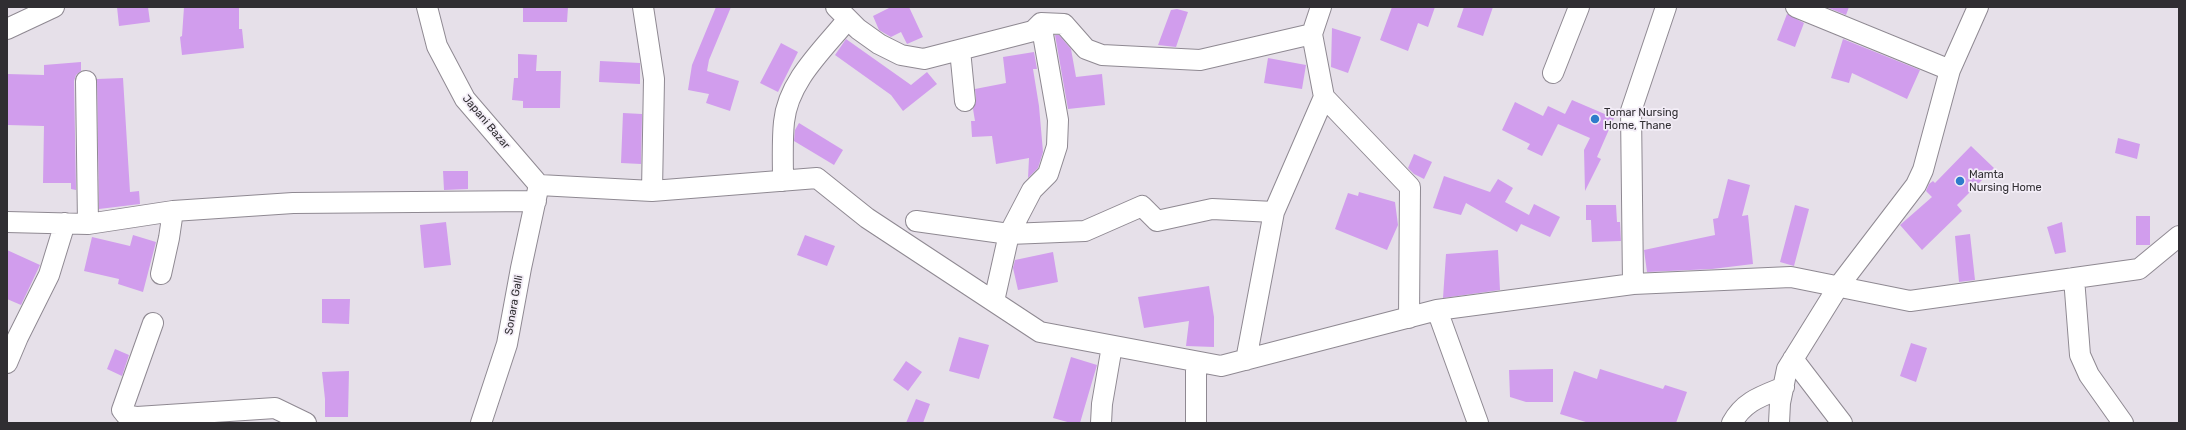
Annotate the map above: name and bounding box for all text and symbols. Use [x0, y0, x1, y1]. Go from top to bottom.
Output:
street label: Japani Bazar [459, 92, 513, 152]
place label: Tomar Nursing Home, Thane [1604, 106, 1678, 132]
marker: Tomar Nursing Home, Thane [1589, 113, 1601, 125]
place label: Mamta Nursing Home [1969, 168, 2042, 194]
marker: Mamta Nursing Home [1954, 175, 1966, 187]
street label: Sonara Galli [502, 274, 526, 336]

